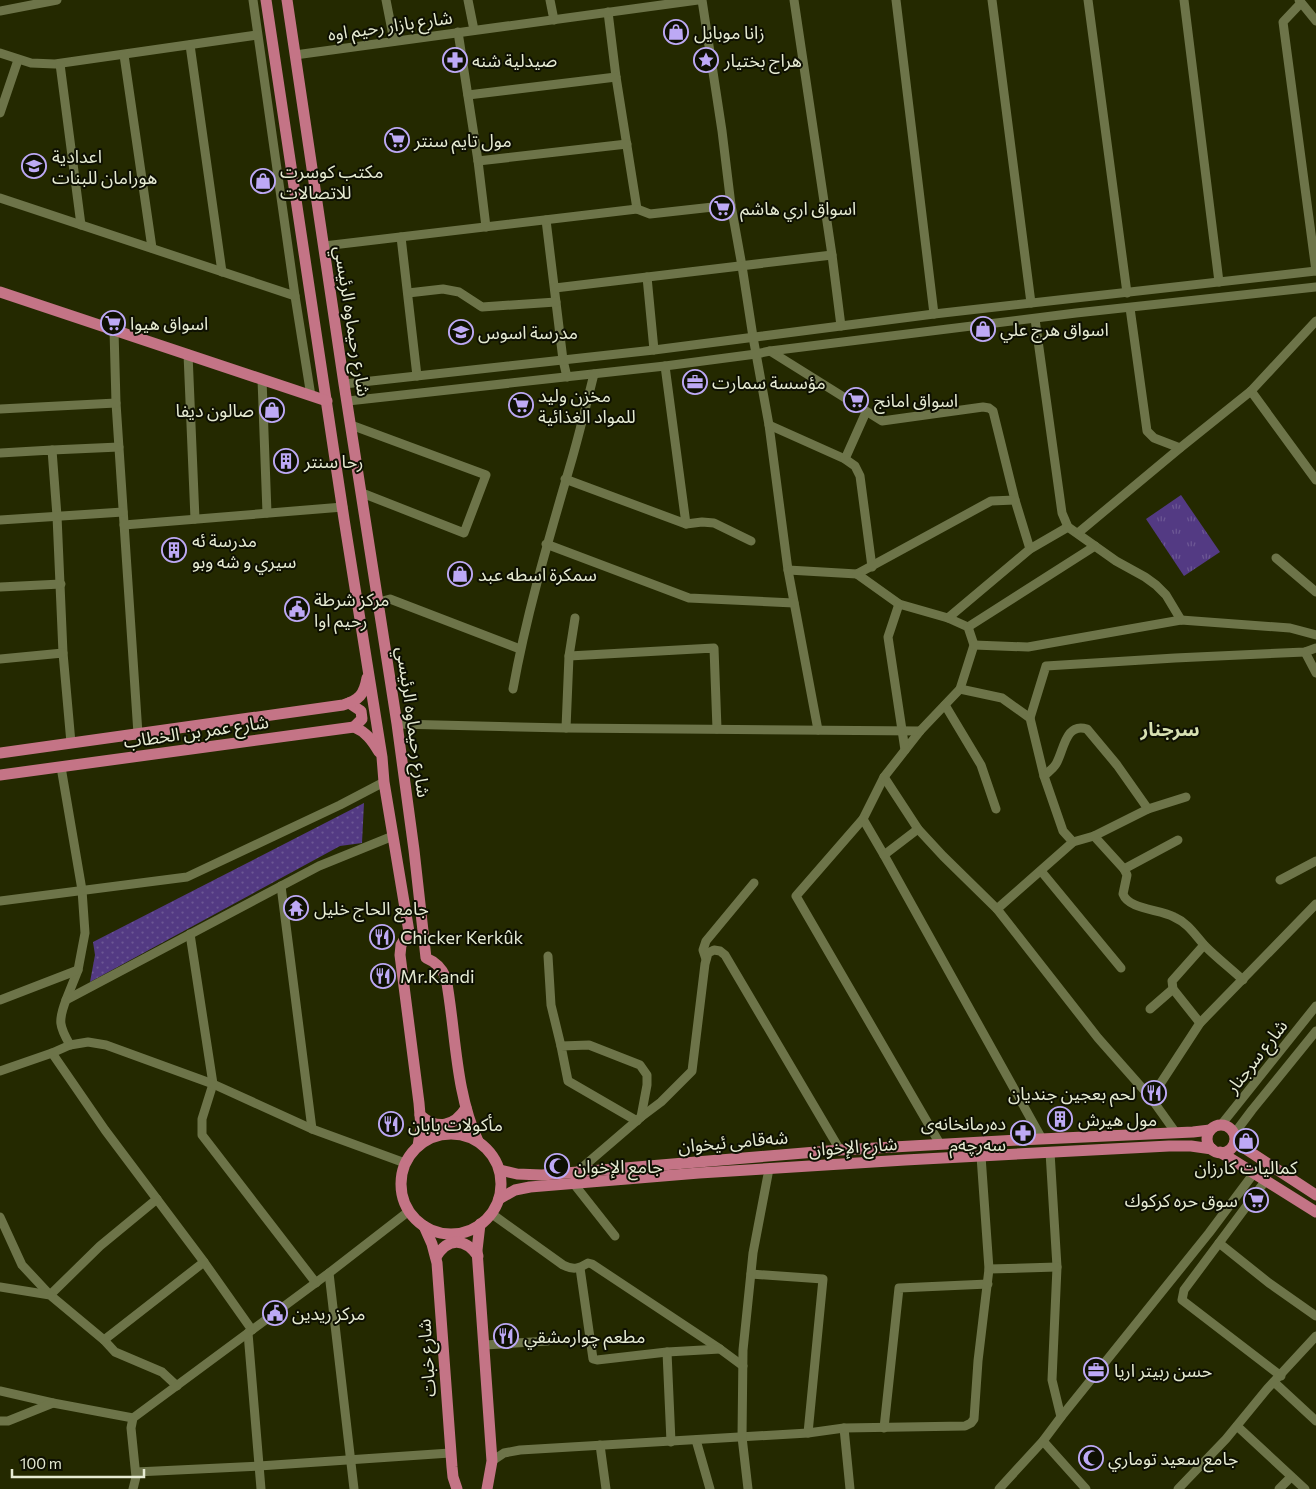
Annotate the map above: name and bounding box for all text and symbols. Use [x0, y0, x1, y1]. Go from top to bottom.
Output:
street label: شارع بازار رحيم اوه [326, 5, 454, 49]
shop icon: زانا موبايل [663, 19, 689, 45]
place label: زانا موبايل [694, 21, 765, 44]
pharmacy icon: صيدلية شنه [442, 47, 468, 73]
place icon: هراج بختيار [693, 47, 719, 73]
place label: صيدلية شنه [472, 49, 557, 71]
place label: هراج بختيار [723, 49, 802, 74]
supermarket icon: مول تايم سنتر [384, 127, 410, 153]
place label: مول تايم سنتر [413, 129, 512, 154]
place label: اعدادية هورامان للبنات [52, 145, 157, 189]
school or university icon: اعدادية هورامان للبنات [21, 153, 47, 179]
place label: مكتب كوسرت للاتصالات [280, 160, 383, 203]
shop icon: مكتب كوسرت للاتصالات [250, 168, 276, 194]
supermarket icon: اسواق اري هاشم [709, 195, 735, 221]
place label: اسواق اري هاشم [740, 197, 856, 222]
street label: شارع رحيماوه الرئيسي [326, 244, 376, 398]
supermarket icon: اسواق هيوا [100, 310, 126, 336]
place label: اسواق هيوا [130, 312, 208, 335]
shop icon: اسواق هرج علي [970, 316, 996, 342]
place label: اسواق هرج علي [1000, 318, 1109, 343]
school or university icon: مدرسة اسوس [448, 319, 474, 345]
place label: مدرسة اسوس [478, 321, 578, 344]
office icon: مؤسسة سمارت [682, 369, 708, 395]
place label: مؤسسة سمارت [712, 371, 826, 394]
place label: مخزن وليد للمواد الغذائية [538, 384, 636, 428]
supermarket icon: اسواق امانج [843, 387, 869, 413]
place label: اسواق امانج [874, 389, 958, 414]
supermarket icon: مخزن وليد للمواد الغذائية [508, 392, 534, 418]
shop icon: صالون ديفا [259, 397, 285, 423]
place label: صالون ديفا [175, 399, 254, 422]
building icon: رحا سنتر [273, 448, 299, 474]
place label: رحا سنتر [303, 450, 363, 473]
place label: مدرسة ئه سيري و شه وبو [192, 529, 296, 575]
building icon: مدرسة ئه سيري و شه وبو [161, 537, 187, 563]
shop icon: سمكرة اسطه عبد [447, 561, 473, 587]
place label: سمكرة اسطه عبد [478, 563, 597, 586]
place label: مركز شرطة رحيم اوا [314, 588, 389, 634]
public building icon: مركز شرطة رحيم اوا [284, 596, 310, 622]
street label: شارع رحيماوه الرئيسي [389, 645, 435, 799]
street label: شارع عمر بن الخطاب [122, 710, 271, 756]
district label: سرجنار [1140, 717, 1199, 741]
temple icon: جامع الحاج خليل [283, 895, 309, 921]
place label: جامع الحاج خليل [314, 897, 429, 923]
restaurant icon: Chicker Kerkûk [369, 924, 395, 950]
place label: Chicker Kerkûk [400, 926, 524, 948]
restaurant icon: Mr.Kandi [370, 963, 396, 989]
place label: Mr.Kandi [400, 965, 475, 987]
street label: شارع سرجنار [1220, 1015, 1295, 1101]
restaurant icon: لحم بعجين جنديان [1141, 1080, 1167, 1106]
place label: لحم بعجين جنديان [1008, 1082, 1136, 1107]
building icon: مول هيرش [1047, 1106, 1073, 1132]
place label: مول هيرش [1078, 1108, 1157, 1131]
restaurant icon: مأكولات بابان [378, 1111, 404, 1137]
place label: دەرمانخانەی سەرچەم [921, 1112, 1006, 1159]
place label: مأكولات بابان [408, 1113, 503, 1136]
pharmacy icon: دەرمانخانەی سەرچەم [1010, 1120, 1036, 1146]
street label: شەقامی ئیخوان [677, 1125, 789, 1158]
shop icon: كمالیات كارزان [1233, 1128, 1259, 1154]
street label: شارع الإخوان [808, 1132, 898, 1164]
mosque icon: جامع الإخوان [544, 1153, 570, 1179]
place label: جامع الإخوان [574, 1155, 663, 1181]
place label: كمالیات كارزان [1194, 1156, 1298, 1179]
supermarket icon: سوق حره كركوك [1243, 1187, 1269, 1213]
place label: سوق حره كركوك [1125, 1189, 1238, 1212]
public building icon: مركز ريدين [262, 1300, 288, 1326]
place label: مركز ريدين [292, 1302, 365, 1325]
street label: شارع خبات [412, 1318, 444, 1398]
restaurant icon: مطعم چوارمشقي [493, 1323, 519, 1349]
place label: مطعم چوارمشقي [524, 1325, 645, 1350]
office icon: حسن ربيتر اريا [1083, 1357, 1109, 1383]
place label: حسن ربيتر اريا [1114, 1359, 1212, 1382]
mosque icon: جامع سعيد توماري [1078, 1445, 1104, 1471]
scale bar [12, 1446, 145, 1478]
place label: جامع سعيد توماري [1108, 1447, 1238, 1473]
text: 100 m [20, 1454, 62, 1472]

